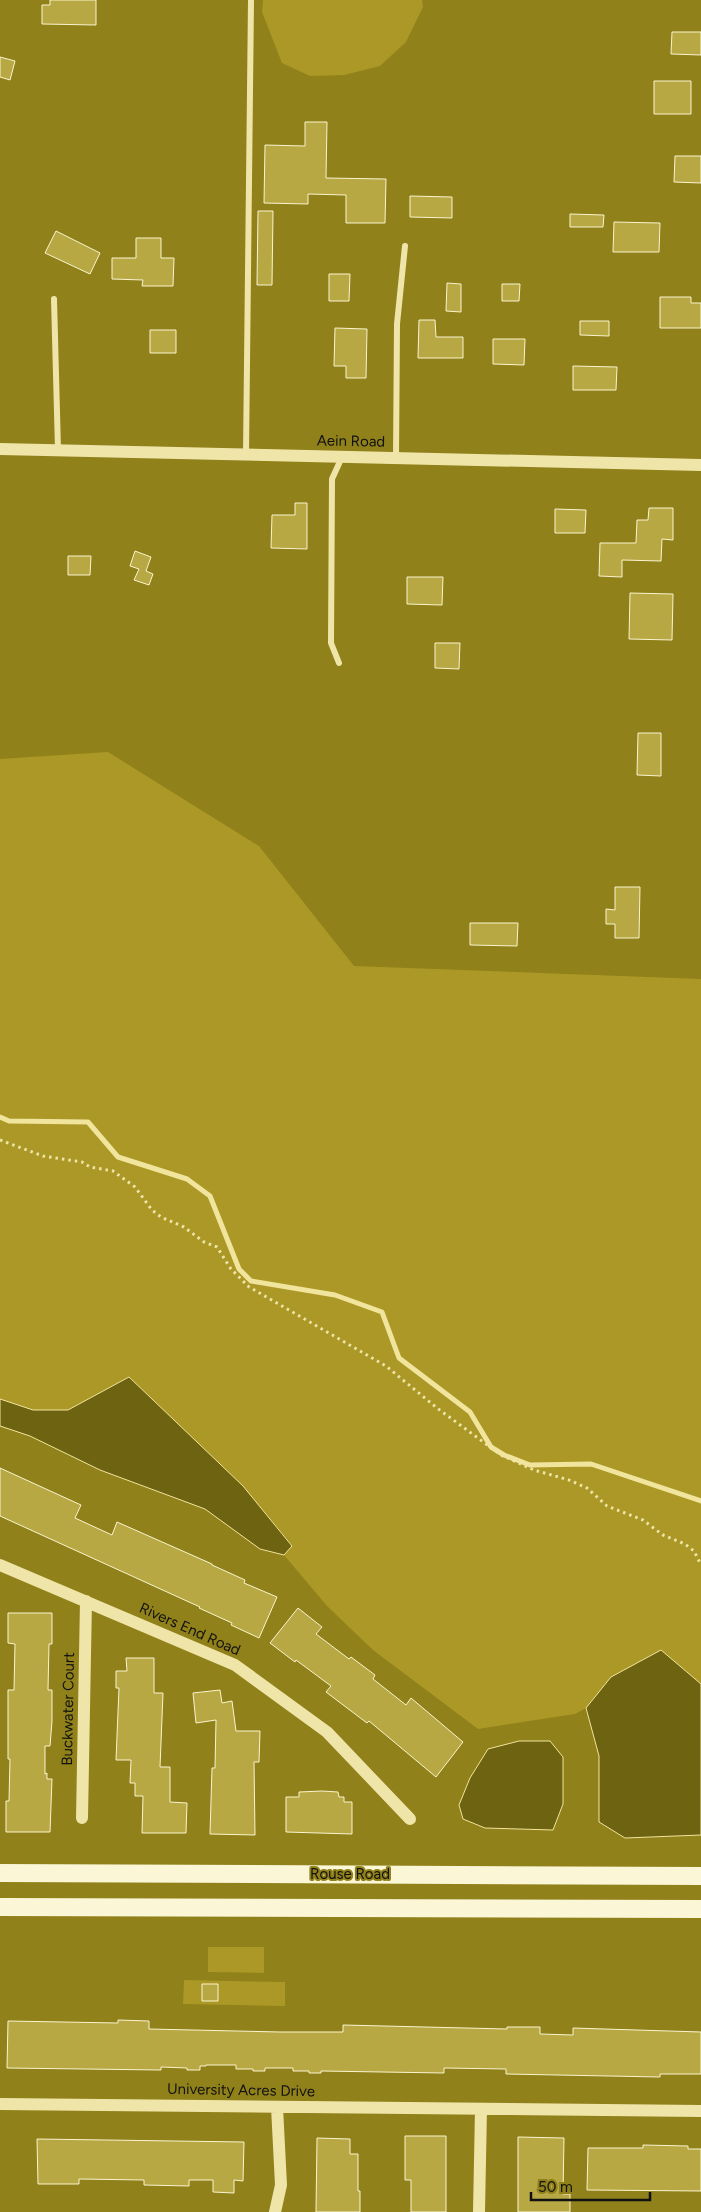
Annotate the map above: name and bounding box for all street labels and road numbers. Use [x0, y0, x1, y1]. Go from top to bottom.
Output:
street label: Aein Road [317, 431, 385, 451]
street label: Rivers End Road [137, 1599, 243, 1659]
street label: Buckwater Court [58, 1652, 78, 1766]
street label: Rouse Road [310, 1865, 390, 1883]
street label: University Acres Drive [167, 2080, 315, 2100]

